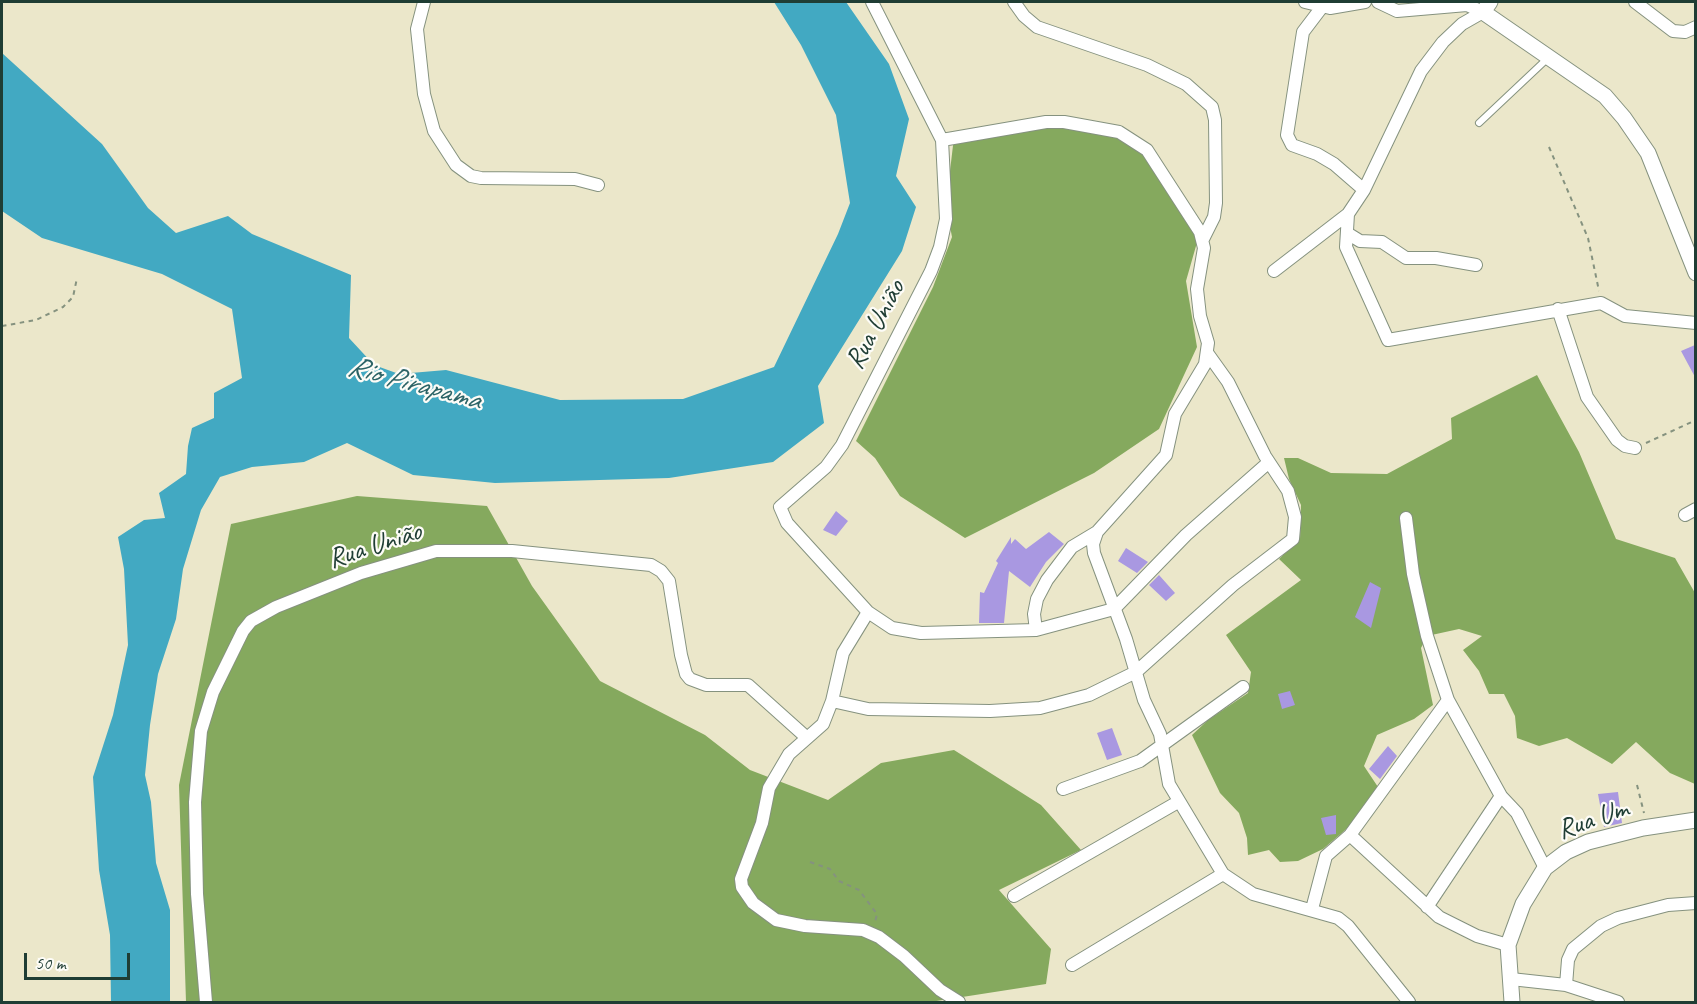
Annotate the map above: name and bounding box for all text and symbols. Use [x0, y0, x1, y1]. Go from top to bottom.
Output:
street label: Rua União [839, 275, 913, 375]
water label: Rio Pirapama [344, 349, 484, 419]
street label: Rua União [324, 515, 426, 577]
street label: Rua Um [1553, 792, 1633, 848]
scale bar [27, 941, 134, 979]
text: 50 m [35, 952, 66, 974]

